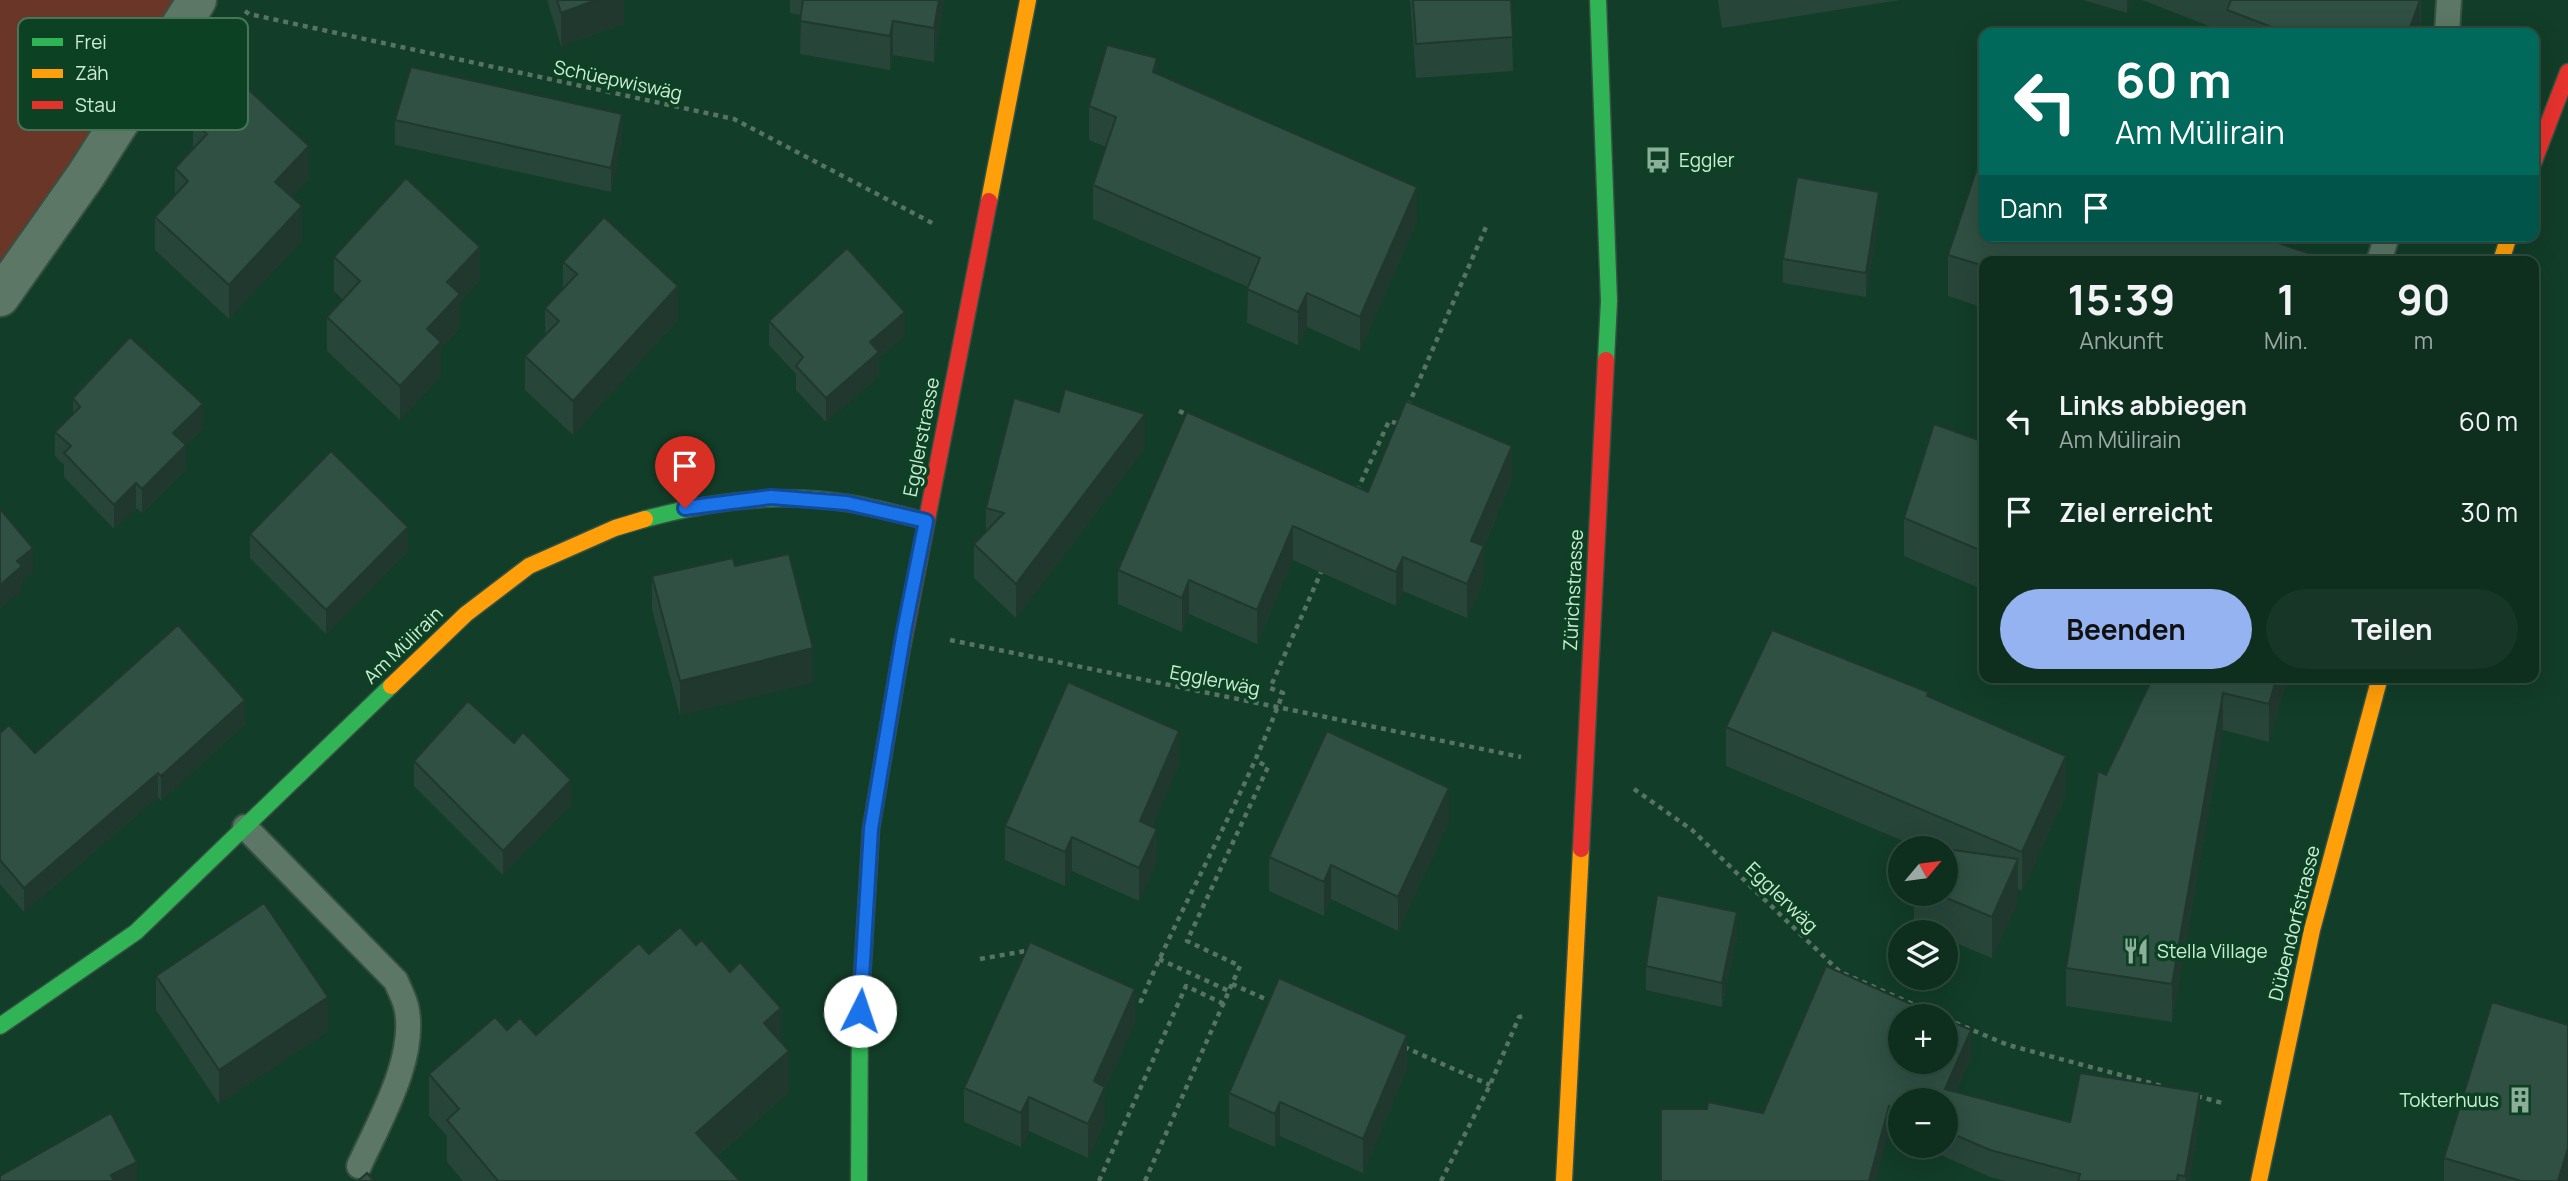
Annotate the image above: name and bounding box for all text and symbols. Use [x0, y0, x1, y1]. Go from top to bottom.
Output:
legend [18, 18, 248, 130]
text: Frei [75, 29, 107, 55]
text: 60 m [2115, 46, 2232, 113]
street label: Schüepwiswäg [551, 54, 685, 106]
icon: left [2000, 56, 2091, 147]
text: Zäh [75, 60, 109, 86]
text: Stau [75, 92, 116, 118]
text: Am Mülirain [2115, 110, 2285, 154]
bus stop icon: Eggler [1643, 145, 1673, 175]
place label: Eggler [1679, 147, 1735, 173]
icon: arrive [2077, 189, 2115, 227]
text: Dann [2000, 190, 2063, 226]
text: 15:39 [2068, 270, 2175, 328]
text: 1 [2277, 270, 2295, 328]
text: 90 [2397, 270, 2450, 328]
text: Ankunft [2079, 324, 2164, 356]
text: Min. [2264, 324, 2308, 356]
text: m [2414, 324, 2433, 356]
street label: Egglerstrasse [897, 375, 945, 499]
text: Links abbiegen [2059, 387, 2247, 423]
icon: left [2000, 402, 2038, 440]
text: 60 m [2459, 403, 2518, 439]
text: Am Mülirain [2059, 423, 2181, 455]
pin [655, 436, 715, 508]
icon: arrive [666, 447, 704, 485]
icon: arrive [2000, 493, 2038, 531]
text: Ziel erreicht [2059, 494, 2213, 530]
text: 30 m [2461, 494, 2518, 530]
street label: Zürichstrasse [1557, 529, 1589, 651]
button: Beenden [2000, 589, 2252, 669]
button: Teilen [2266, 589, 2518, 669]
street label: Am Mülirain [358, 601, 448, 689]
street label: Egglerwäg [1168, 659, 1262, 701]
north arrow [1888, 836, 1958, 906]
map controls [1888, 836, 1958, 1158]
street label: Dübendorfstrasse [2262, 843, 2326, 1003]
street label: Egglerwäg [1740, 856, 1824, 938]
button: layers [1888, 920, 1958, 990]
restaurant icon: Stella Village [2121, 936, 2151, 966]
place label: Stella Village [2157, 938, 2268, 964]
position arrow [823, 974, 897, 1048]
button: + [1888, 1004, 1958, 1074]
building icon: Tokterhuus [2505, 1085, 2535, 1115]
place label: Tokterhuus [2400, 1087, 2499, 1113]
button: − [1888, 1088, 1958, 1158]

